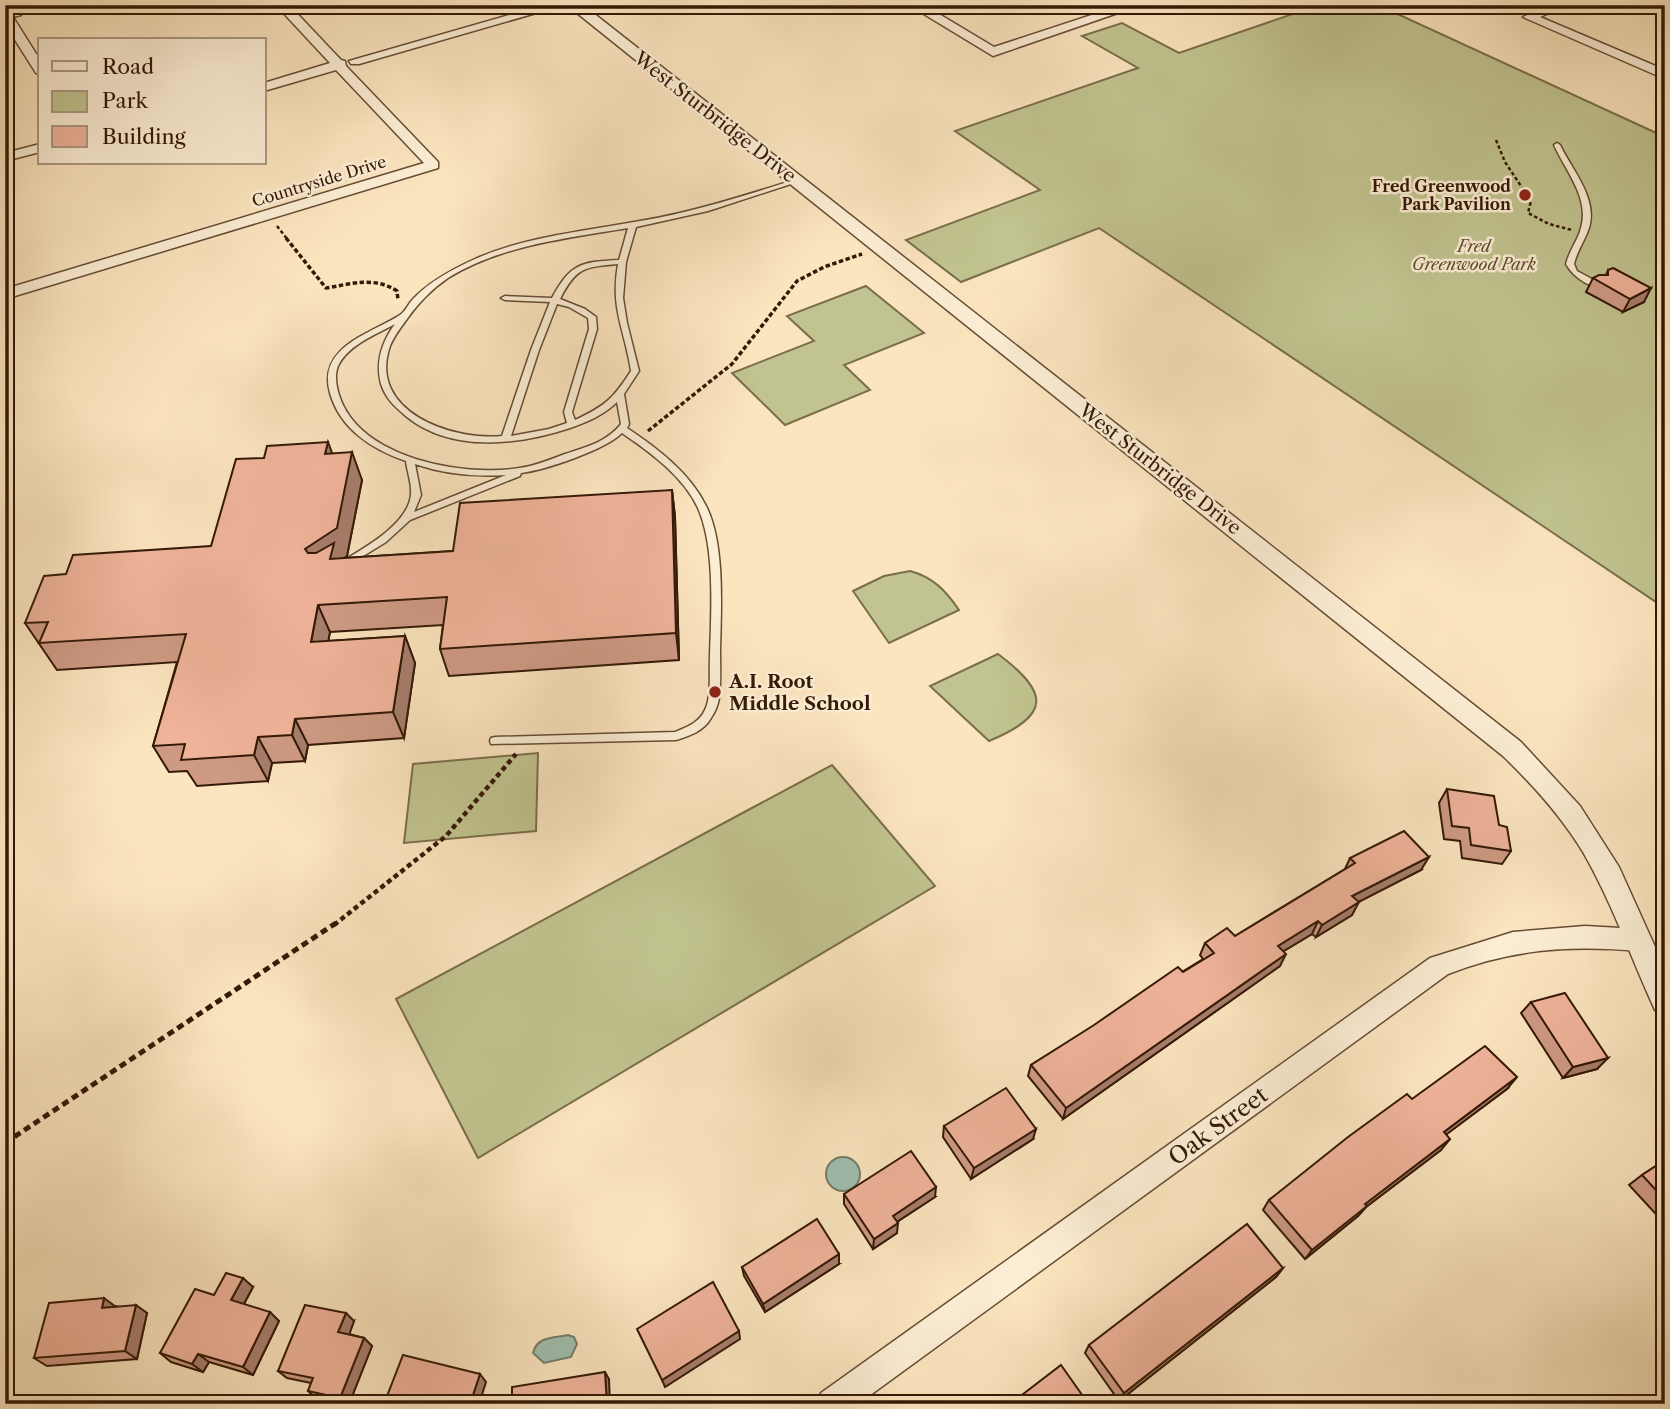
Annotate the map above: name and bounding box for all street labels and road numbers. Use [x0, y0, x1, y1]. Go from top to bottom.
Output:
street label: West Sturbridge Drive [629, 46, 801, 187]
street label: Countryside Drive [249, 151, 389, 211]
street label: West Sturbridge Drive [1074, 398, 1246, 539]
street label: Oak Street [1163, 1081, 1273, 1171]

